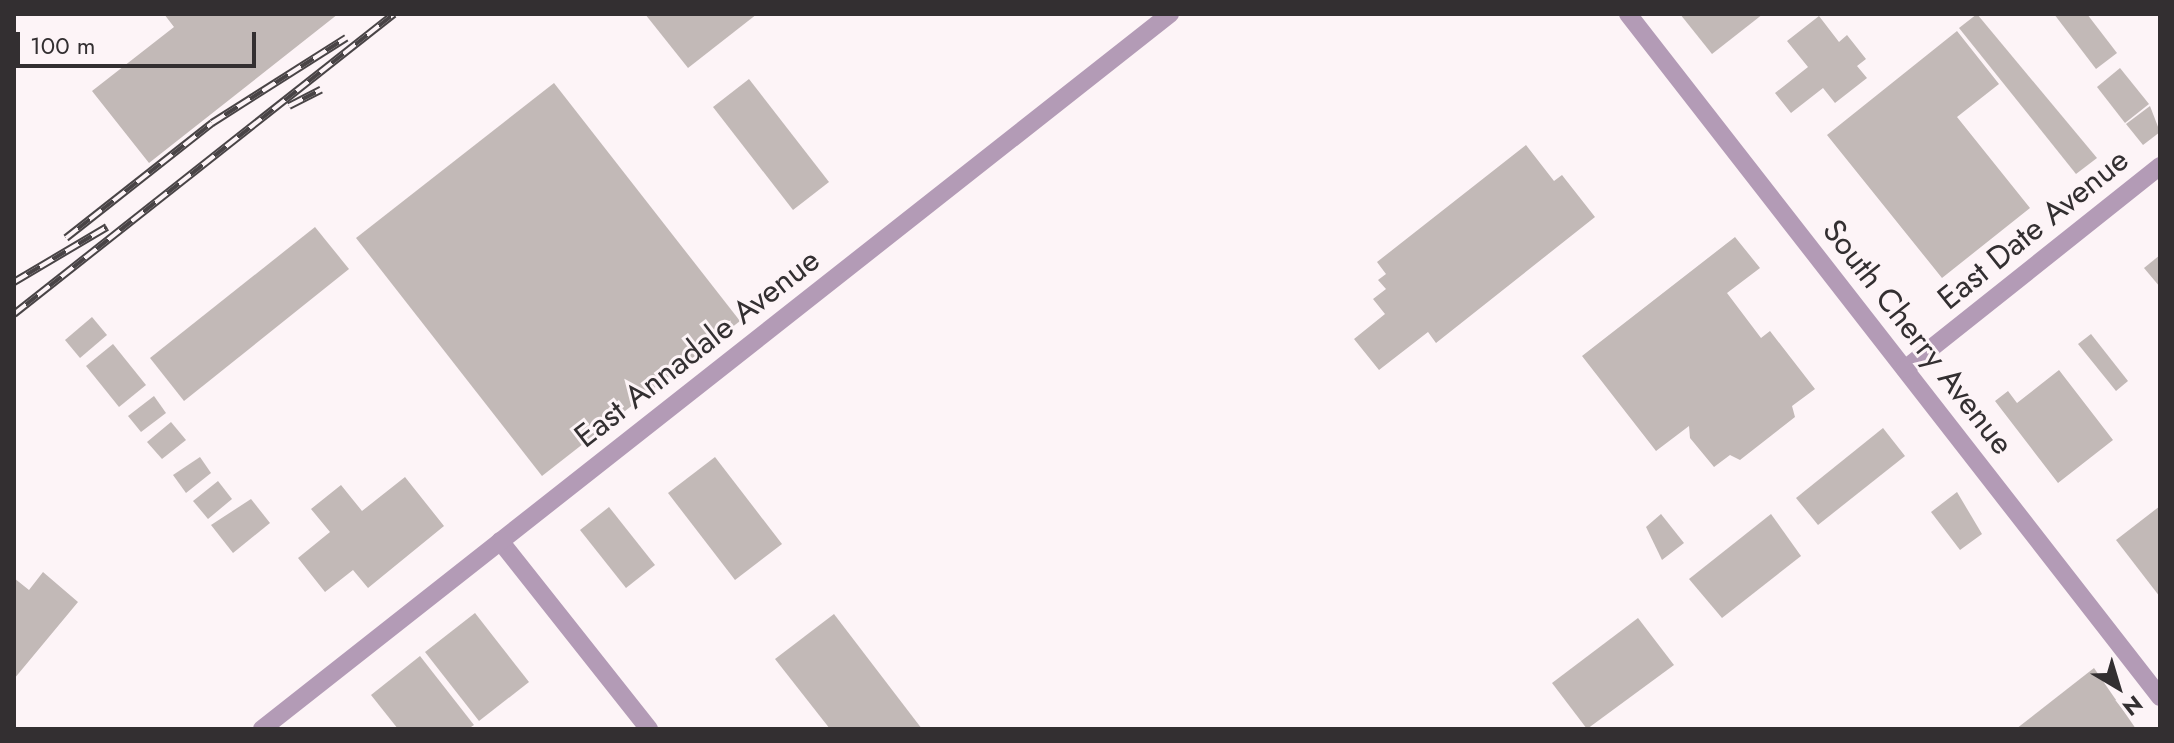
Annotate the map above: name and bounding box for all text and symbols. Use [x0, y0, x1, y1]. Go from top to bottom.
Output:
scale bar [20, 16, 260, 66]
text: 100 m [30, 28, 96, 63]
street label: East Date Avenue [1930, 141, 2136, 317]
street label: South Cherry Avenue [1814, 212, 2022, 462]
street label: East Annadale Avenue [567, 241, 827, 455]
north arrow [2078, 647, 2158, 727]
text: N [2116, 688, 2150, 724]

